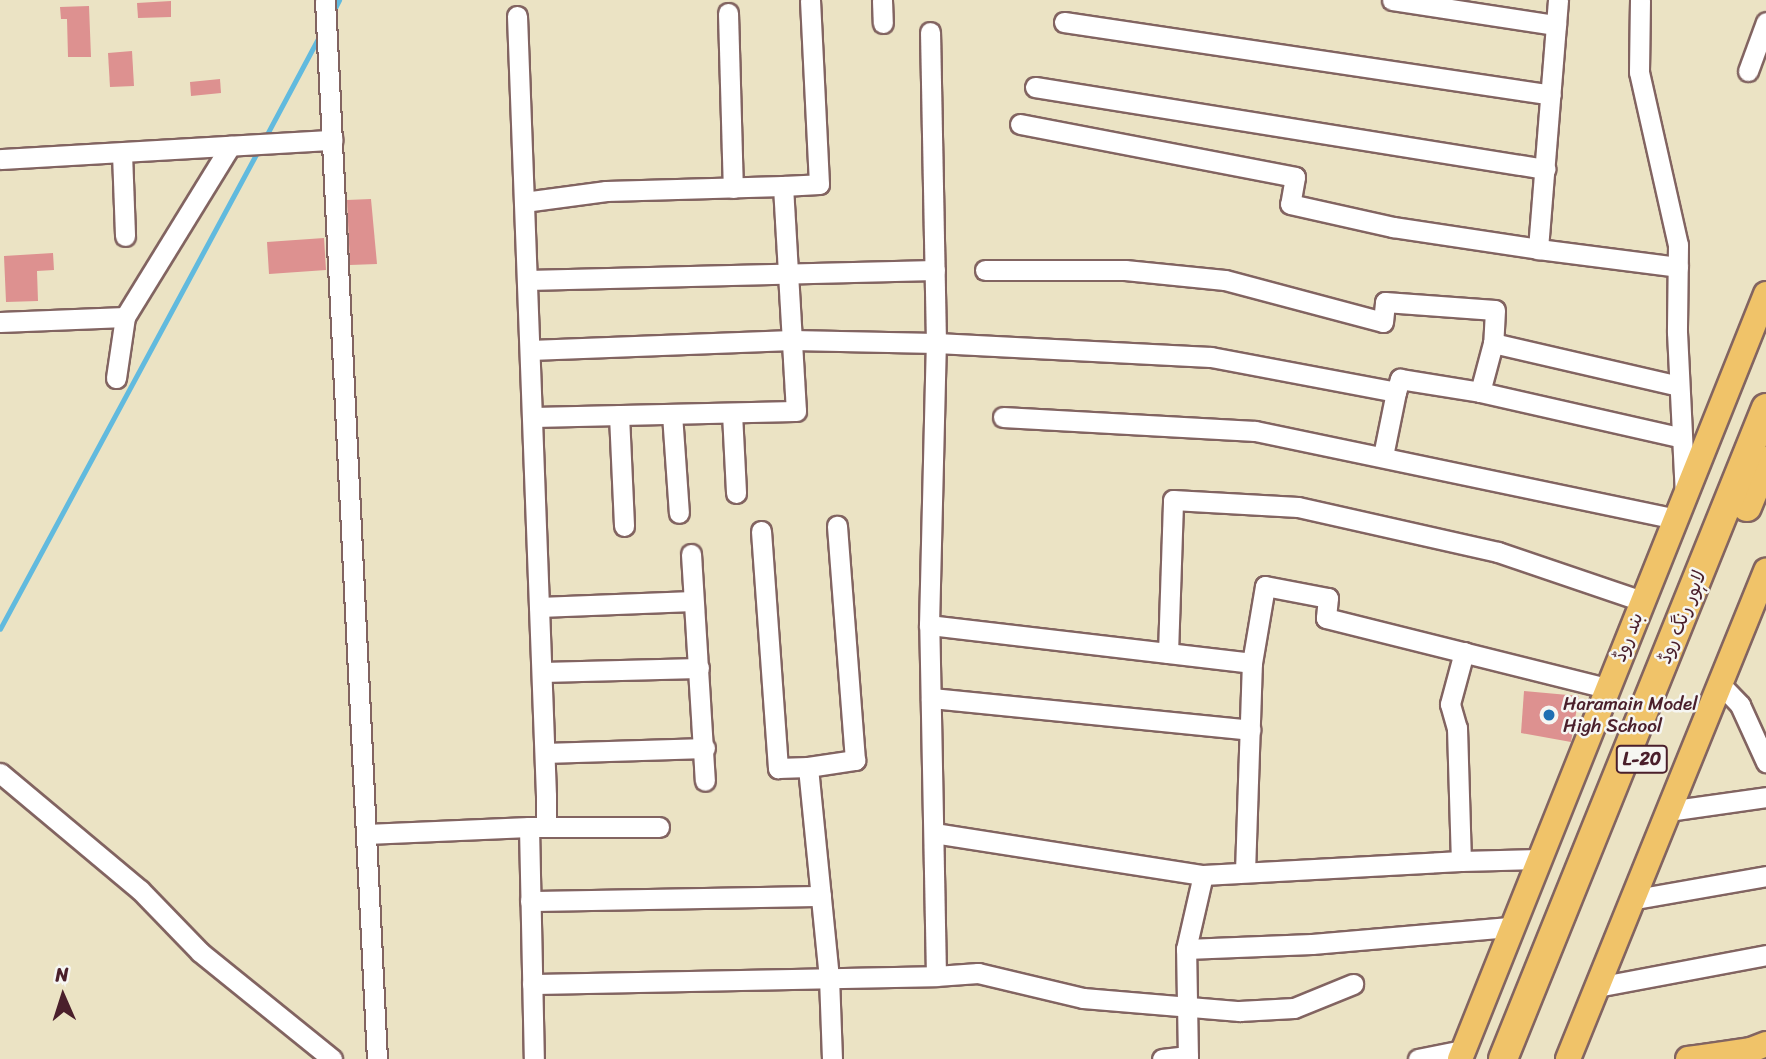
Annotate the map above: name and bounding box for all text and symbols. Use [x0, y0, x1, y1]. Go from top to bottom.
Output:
street label: لاہور رنگ روڈ [1653, 567, 1711, 667]
street label: بند روڈ [1608, 609, 1648, 665]
place label: Haramain Model High School [1563, 693, 1698, 737]
marker: Haramain Model High School [1541, 707, 1557, 723]
road number: L-20 [1616, 744, 1668, 774]
text: N [54, 958, 69, 991]
north arrow [28, 961, 98, 1031]

